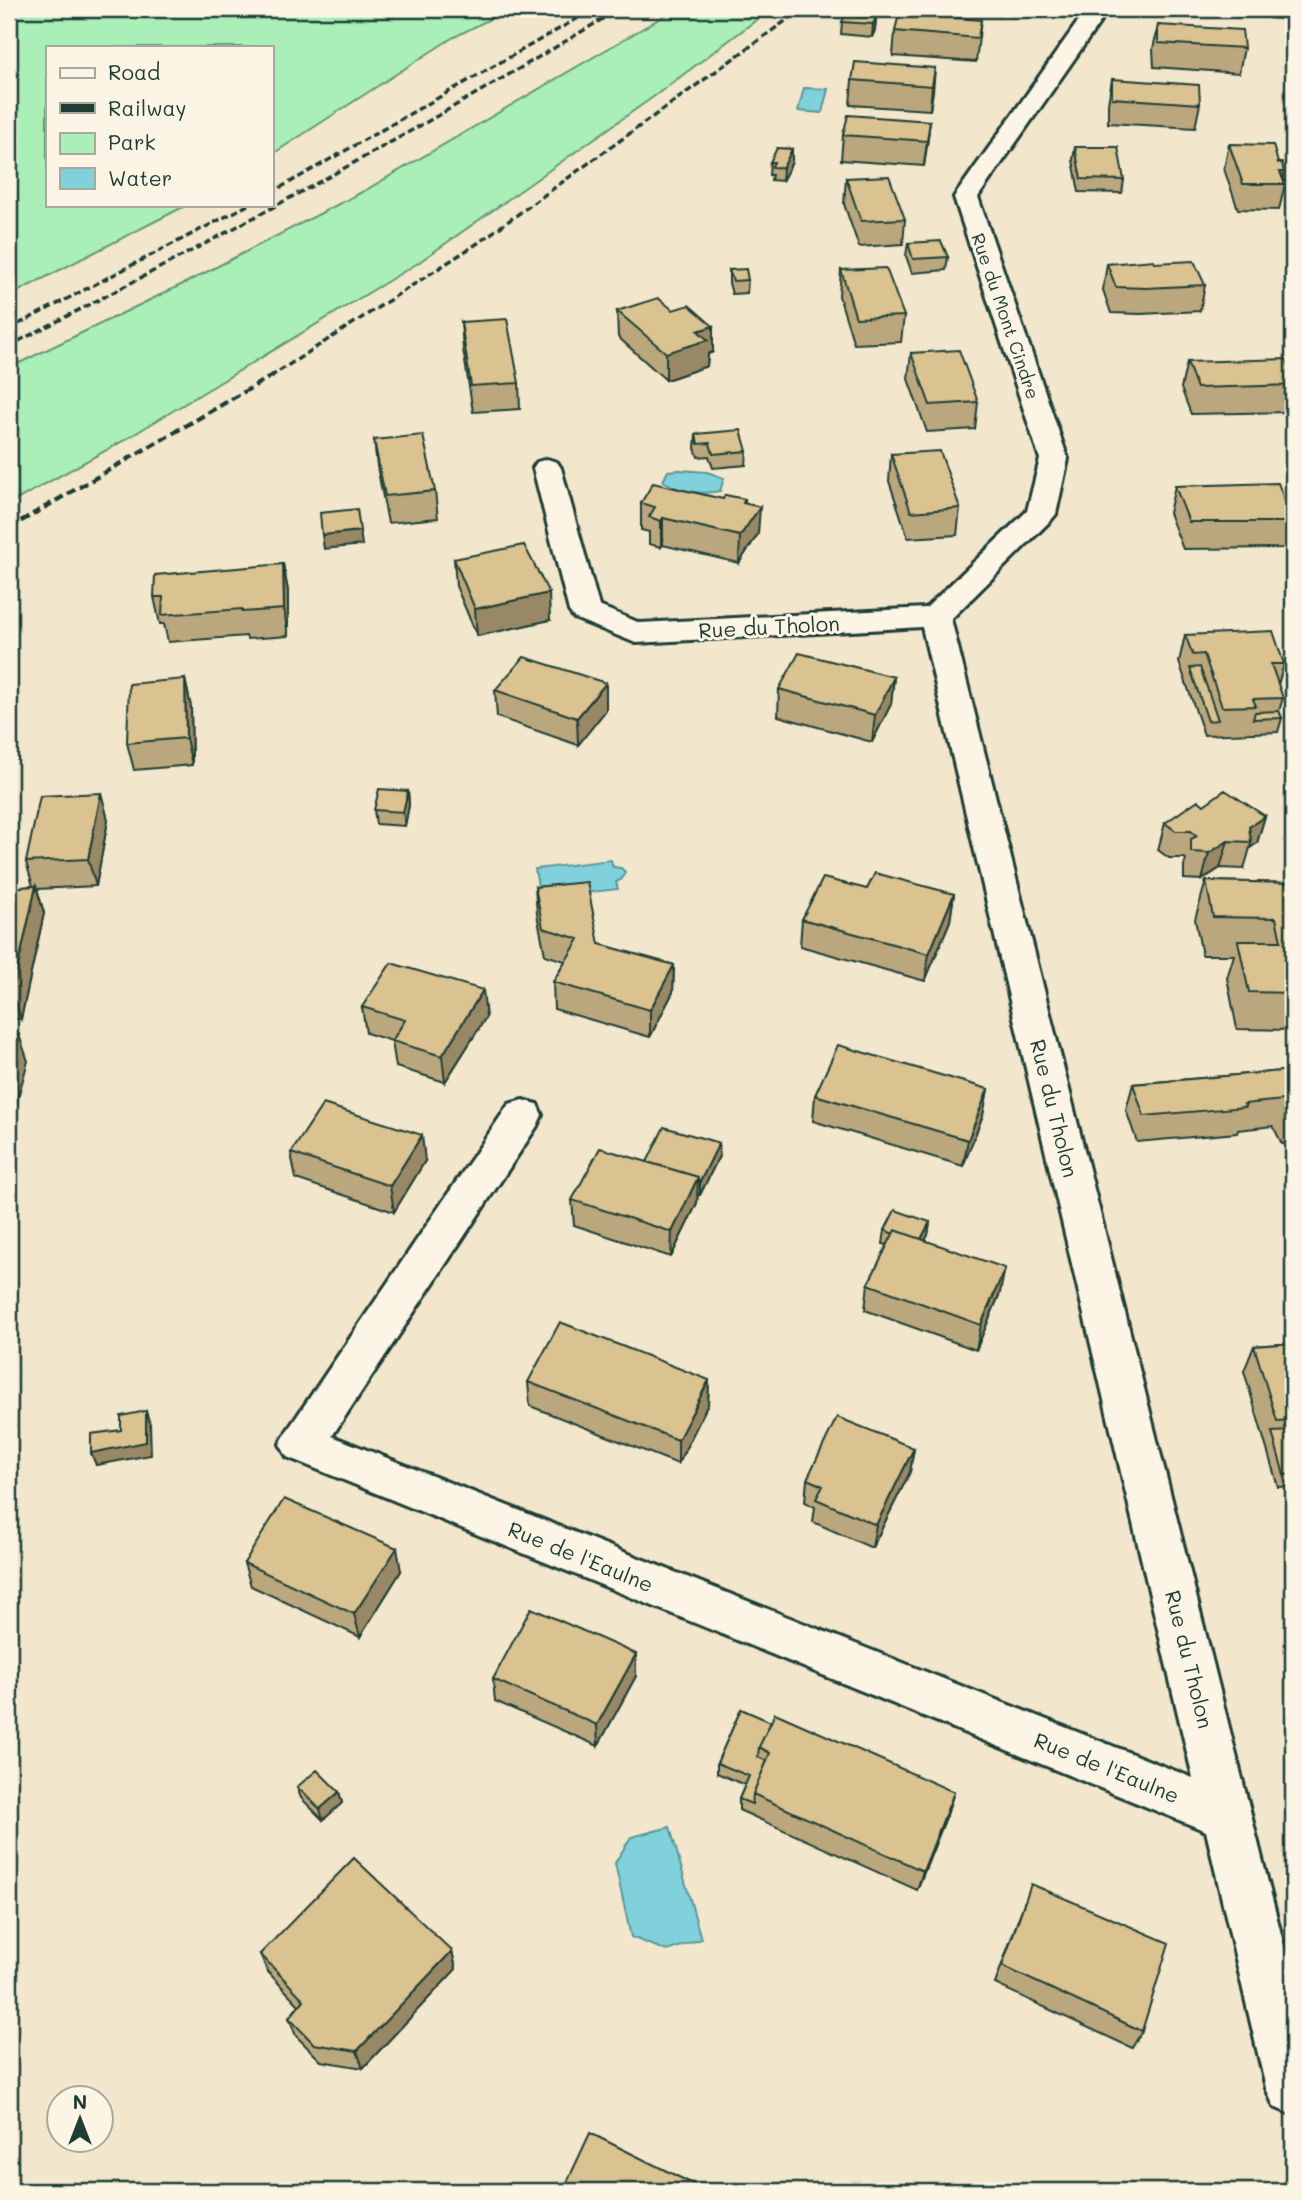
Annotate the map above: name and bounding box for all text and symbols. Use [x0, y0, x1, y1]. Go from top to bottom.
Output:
legend [46, 46, 273, 206]
text: Road [108, 58, 160, 85]
text: Railway [108, 94, 187, 121]
text: Park [108, 128, 156, 155]
text: Water [108, 164, 172, 191]
street label: Rue du Mont Cindre [966, 230, 1046, 402]
street label: Rue du Tholon [698, 609, 840, 643]
street label: Rue du Tholon [1025, 1036, 1085, 1180]
street label: Rue de l'Eaulne [504, 1515, 658, 1597]
street label: Rue du Tholon [1160, 1587, 1220, 1731]
street label: Rue de l'Eaulne [1030, 1726, 1184, 1808]
north arrow [46, 2084, 116, 2154]
text: N [73, 2089, 87, 2114]

